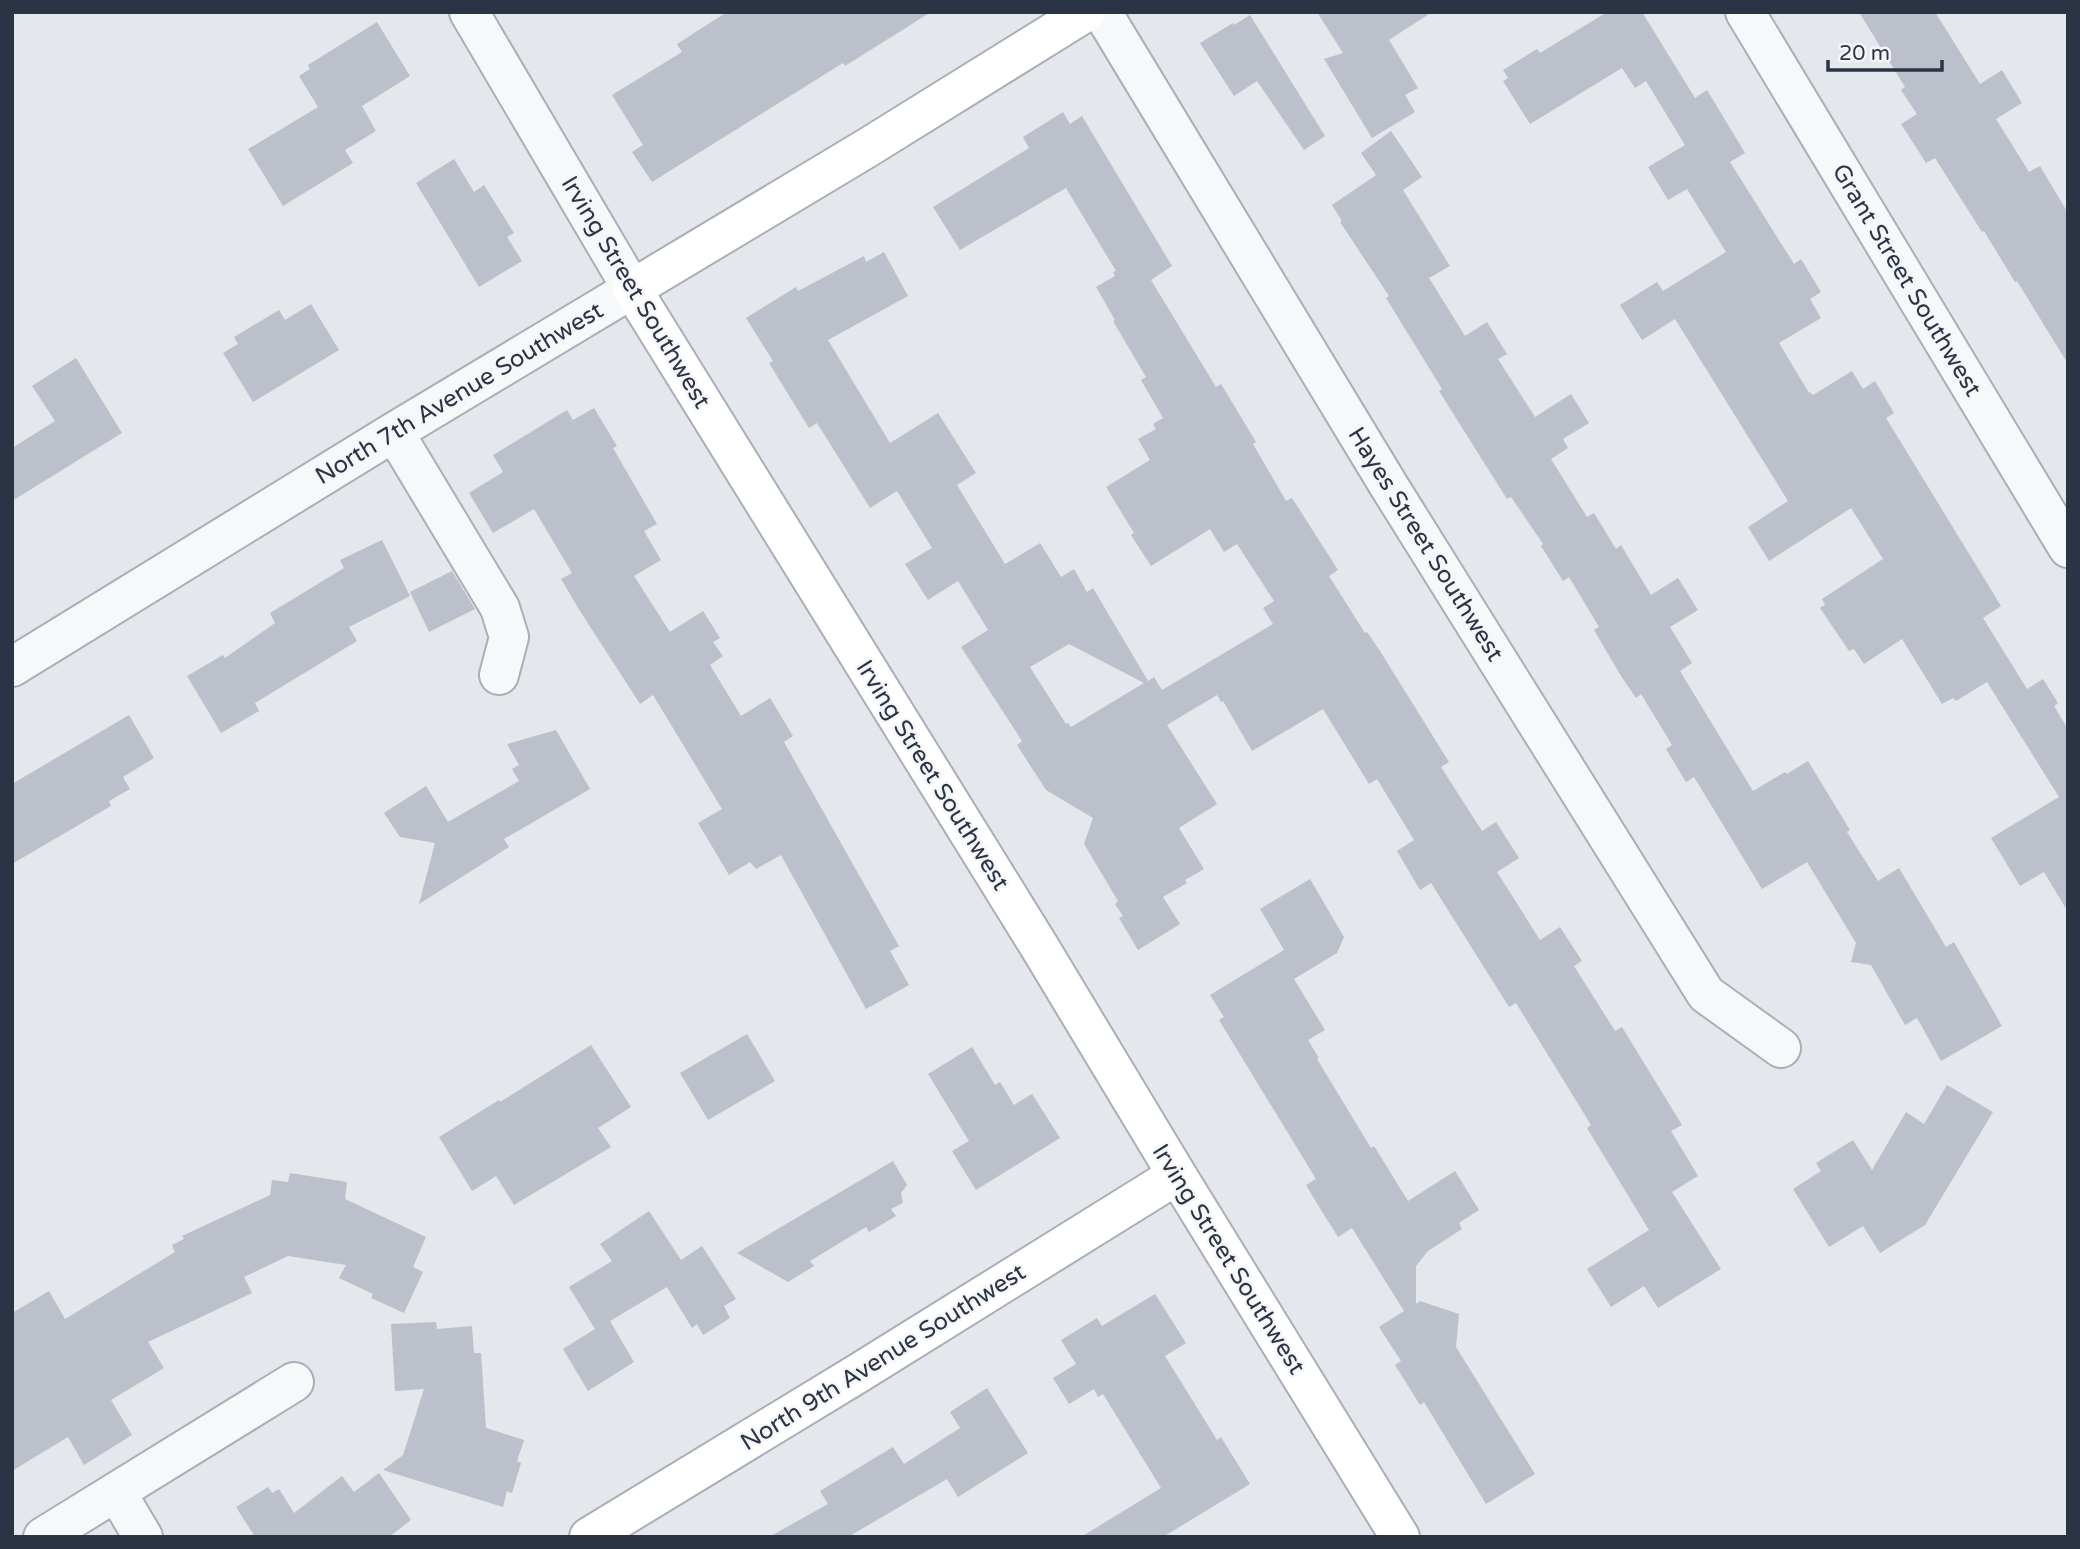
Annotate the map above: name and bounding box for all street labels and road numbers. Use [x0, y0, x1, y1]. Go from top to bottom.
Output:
street label: Grant Street Southwest [1826, 159, 1988, 402]
street label: Irving Street Southwest [555, 171, 716, 414]
street label: North 7th Avenue Southwest [310, 296, 608, 491]
street label: Hayes Street Southwest [1342, 422, 1510, 667]
street label: Irving Street Southwest [850, 655, 1015, 896]
street label: Irving Street Southwest [1146, 1139, 1311, 1380]
street label: North 9th Avenue Southwest [735, 1258, 1031, 1457]

